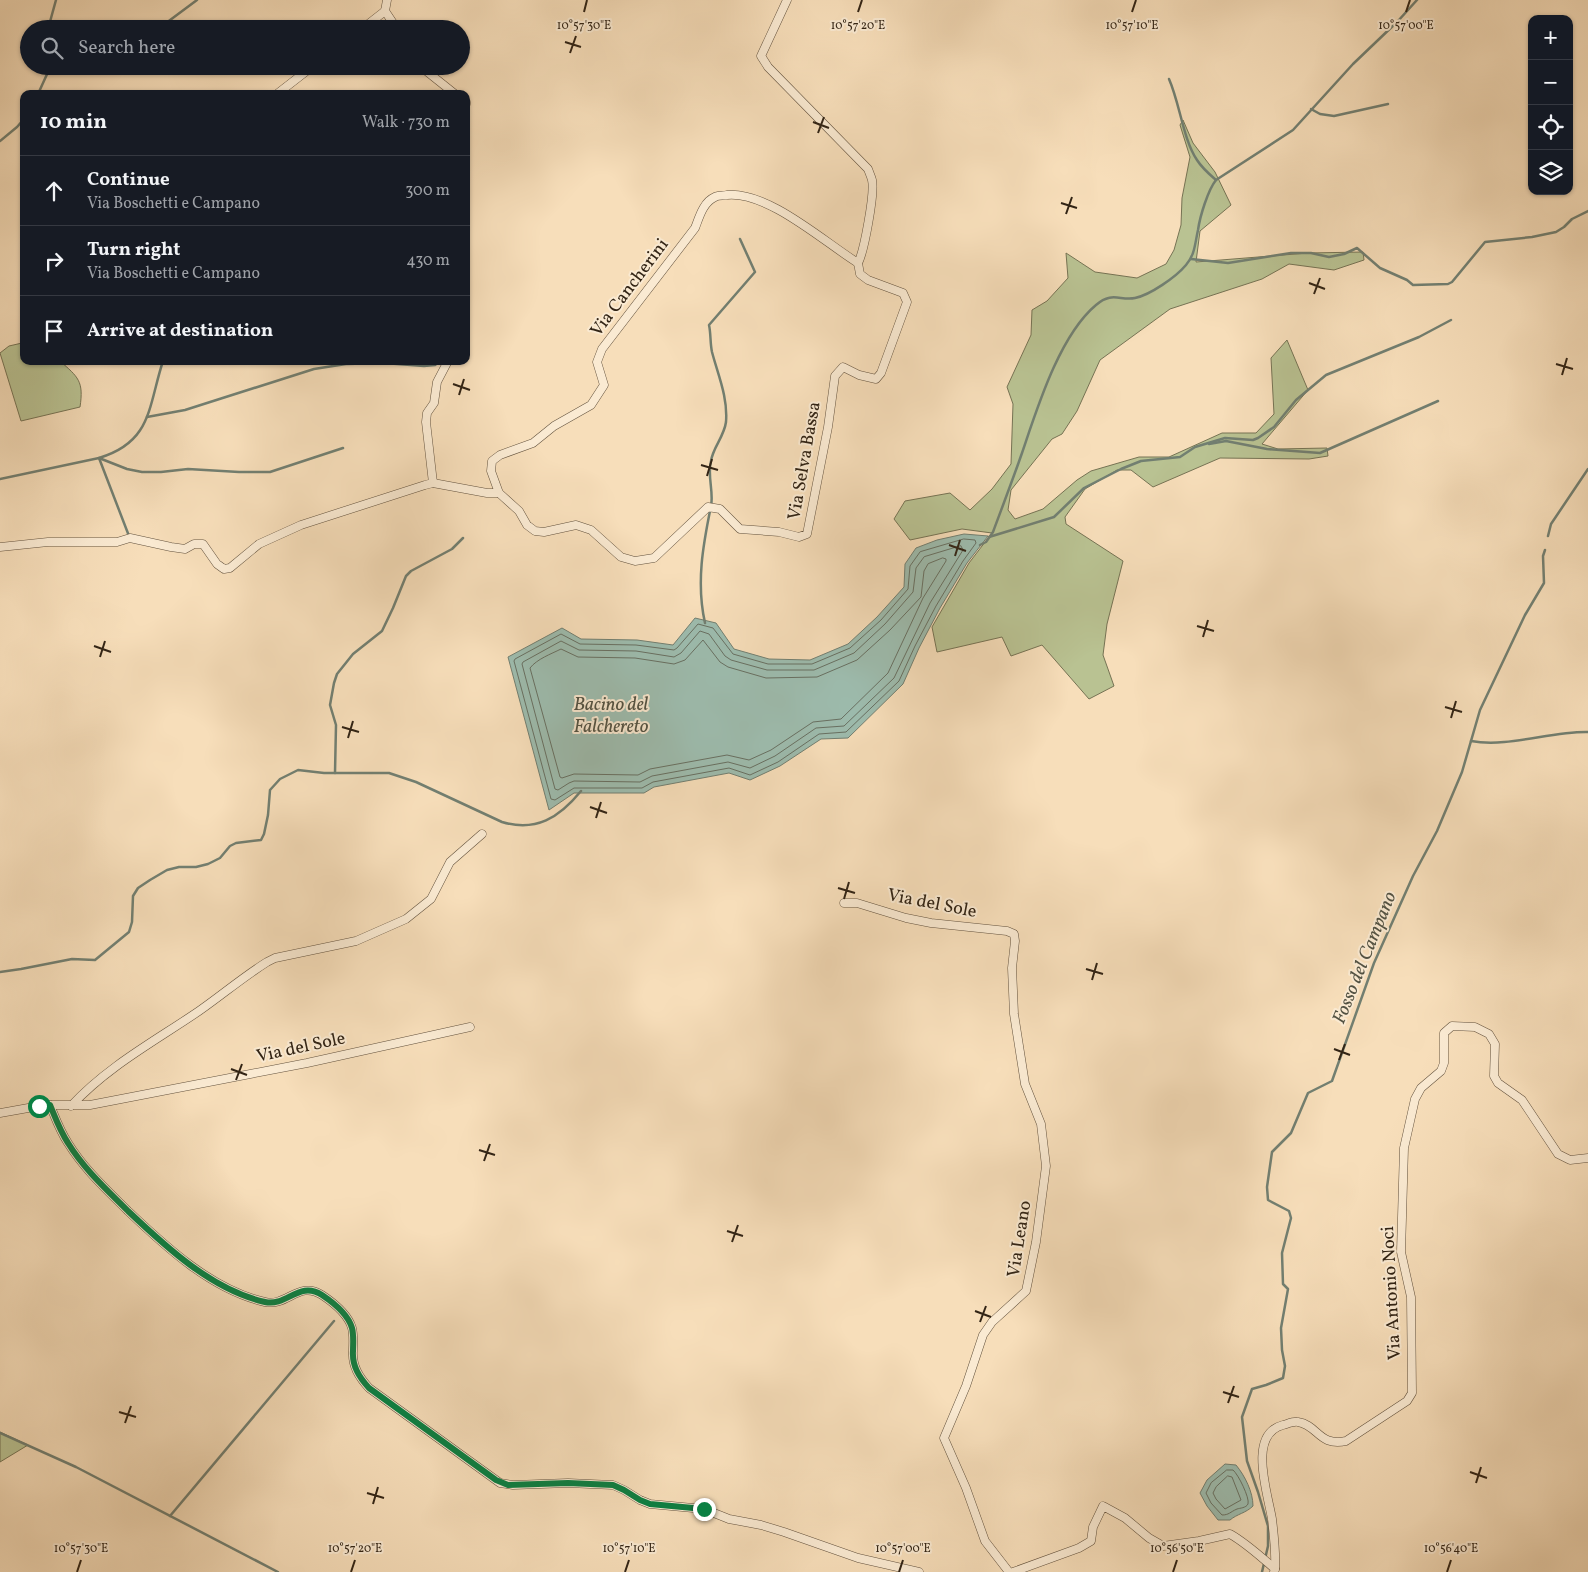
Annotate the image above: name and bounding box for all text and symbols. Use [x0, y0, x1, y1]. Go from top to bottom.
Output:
map controls [1528, 15, 1573, 195]
button: + [1528, 15, 1573, 60]
text: 10°57'30"E [557, 18, 611, 34]
text: 10°57'20"E [831, 18, 885, 34]
text: 10°57'10"E [1105, 18, 1159, 34]
text: 10°57'00"E [1378, 18, 1434, 34]
search box [20, 20, 470, 75]
icon: search [38, 34, 66, 62]
text: Search here [78, 35, 175, 61]
button: − [1528, 60, 1573, 105]
button: locate [1528, 105, 1573, 150]
text: 10 min [40, 108, 107, 137]
text: Walk · 730 m [362, 112, 450, 134]
button: layers [1528, 150, 1573, 195]
text: Continue [87, 167, 170, 193]
icon: ahead [40, 177, 68, 205]
text: 300 m [405, 180, 450, 202]
text: Via Boschetti e Campano [87, 193, 260, 215]
street label: Via Cancherini [585, 234, 675, 342]
text: Turn right [87, 237, 180, 263]
icon: right [40, 247, 68, 275]
text: 430 m [406, 250, 450, 272]
text: Via Boschetti e Campano [87, 263, 260, 285]
icon: arrive [40, 317, 68, 345]
text: Arrive at destination [87, 318, 273, 344]
street label: Via Selva Bassa [782, 400, 828, 522]
water label: Bacino del Falchereto [574, 692, 649, 740]
street label: Via del Sole [885, 883, 979, 925]
water label: Fosso del Campano [1327, 888, 1403, 1028]
street label: Via del Sole [254, 1026, 348, 1070]
route start [28, 1095, 51, 1118]
street label: Via Leano [1002, 1199, 1038, 1279]
street label: Via Antonio Noci [1376, 1225, 1408, 1361]
route end [693, 1498, 716, 1521]
text: 10°57'30"E [54, 1541, 108, 1557]
text: 10°57'20"E [328, 1541, 382, 1557]
text: 10°57'10"E [602, 1541, 656, 1557]
text: 10°57'00"E [875, 1541, 931, 1557]
text: 10°56'50"E [1150, 1541, 1204, 1557]
text: 10°56'40"E [1424, 1541, 1478, 1557]

